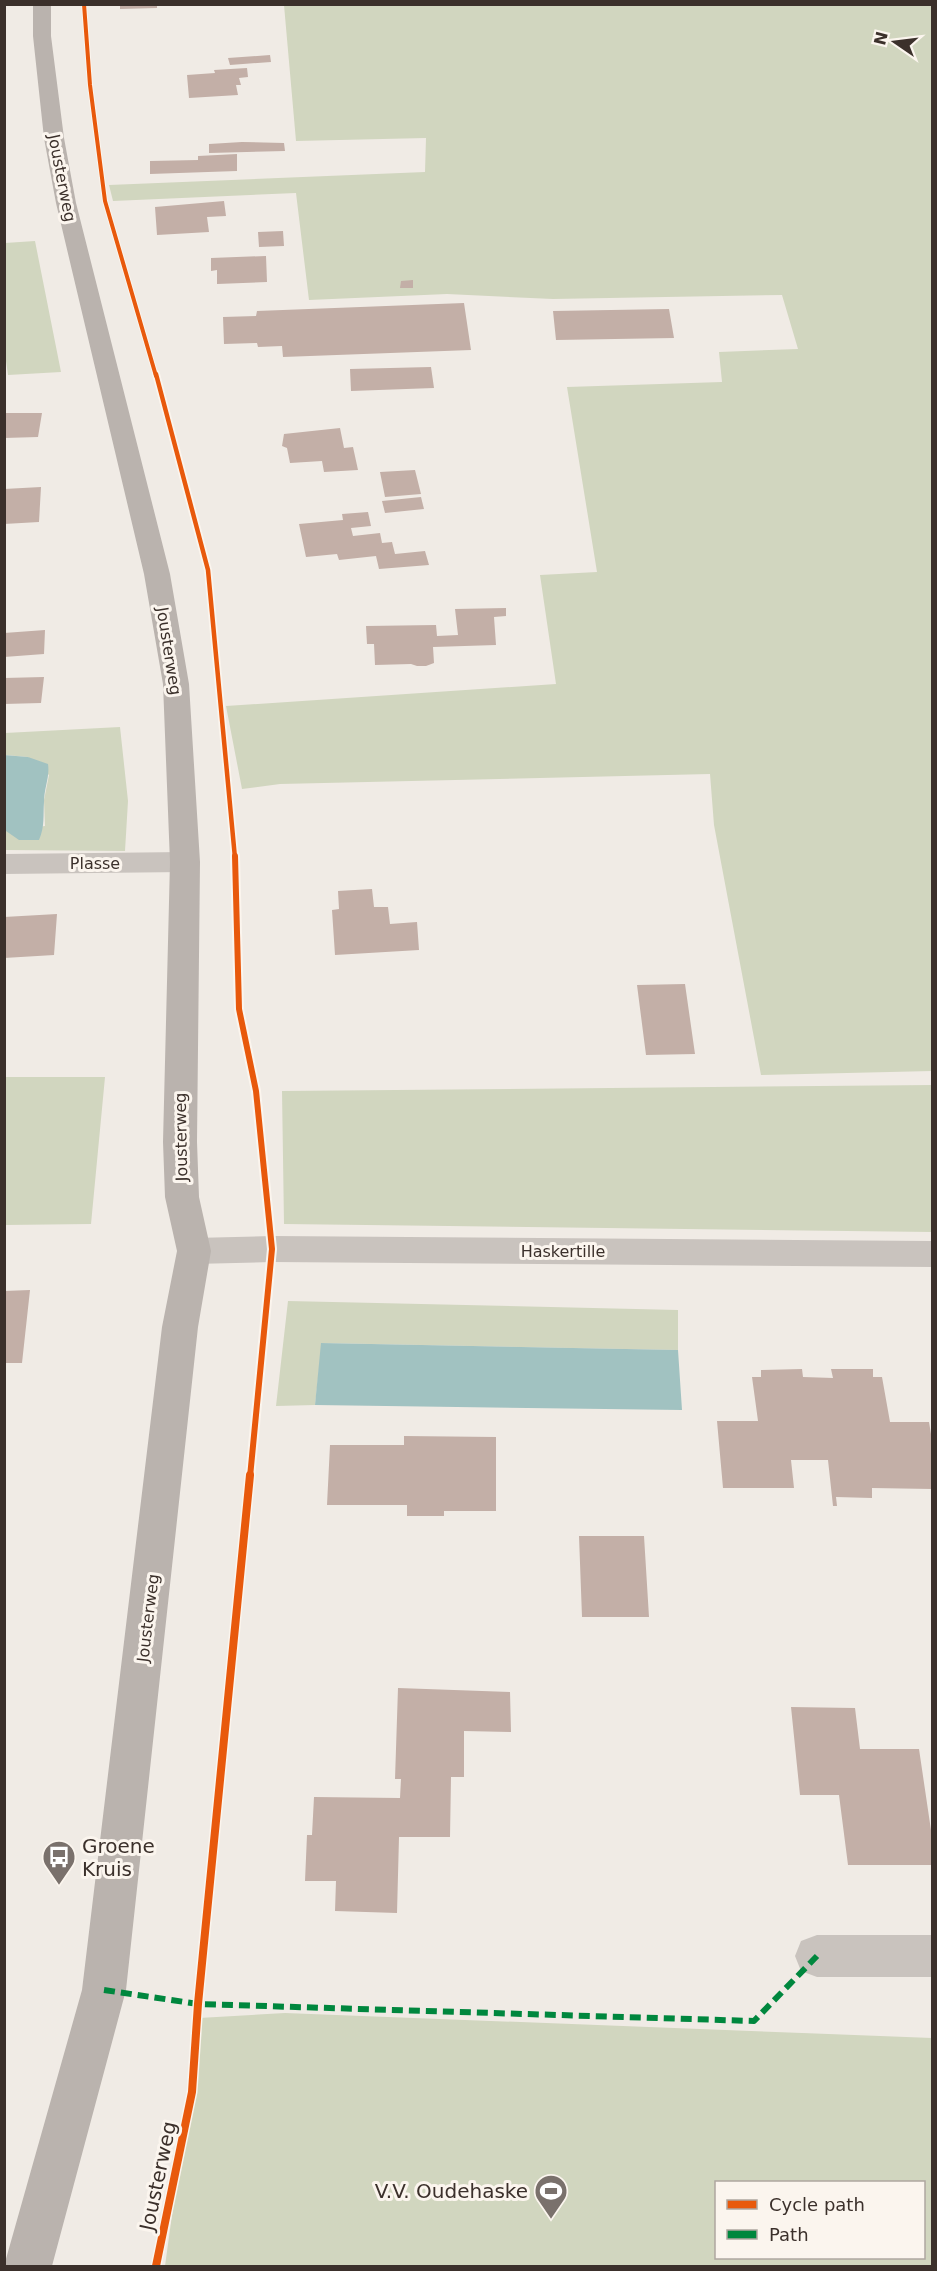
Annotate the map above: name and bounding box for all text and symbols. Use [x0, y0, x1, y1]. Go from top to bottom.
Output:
north arrow [865, 12, 925, 72]
text: N [870, 30, 892, 47]
street label: Jousterweg [44, 132, 80, 223]
street label: Jousterweg [153, 605, 185, 696]
street label: Plasse [70, 854, 120, 873]
street label: Jousterweg [171, 1092, 191, 1183]
street label: Haskertille [521, 1242, 605, 1261]
street label: Jousterweg [133, 1573, 163, 1664]
place label: Groene Kruis [82, 1834, 155, 1881]
bus stop icon: Groene Kruis [41, 1839, 77, 1886]
street label: Jousterweg [134, 2119, 181, 2235]
sports icon: V.V. Oudehaske [533, 2173, 569, 2220]
place label: V.V. Oudehaske [375, 2179, 528, 2203]
legend [715, 2181, 925, 2259]
text: Cycle path [769, 2194, 865, 2215]
text: Path [769, 2224, 809, 2245]

